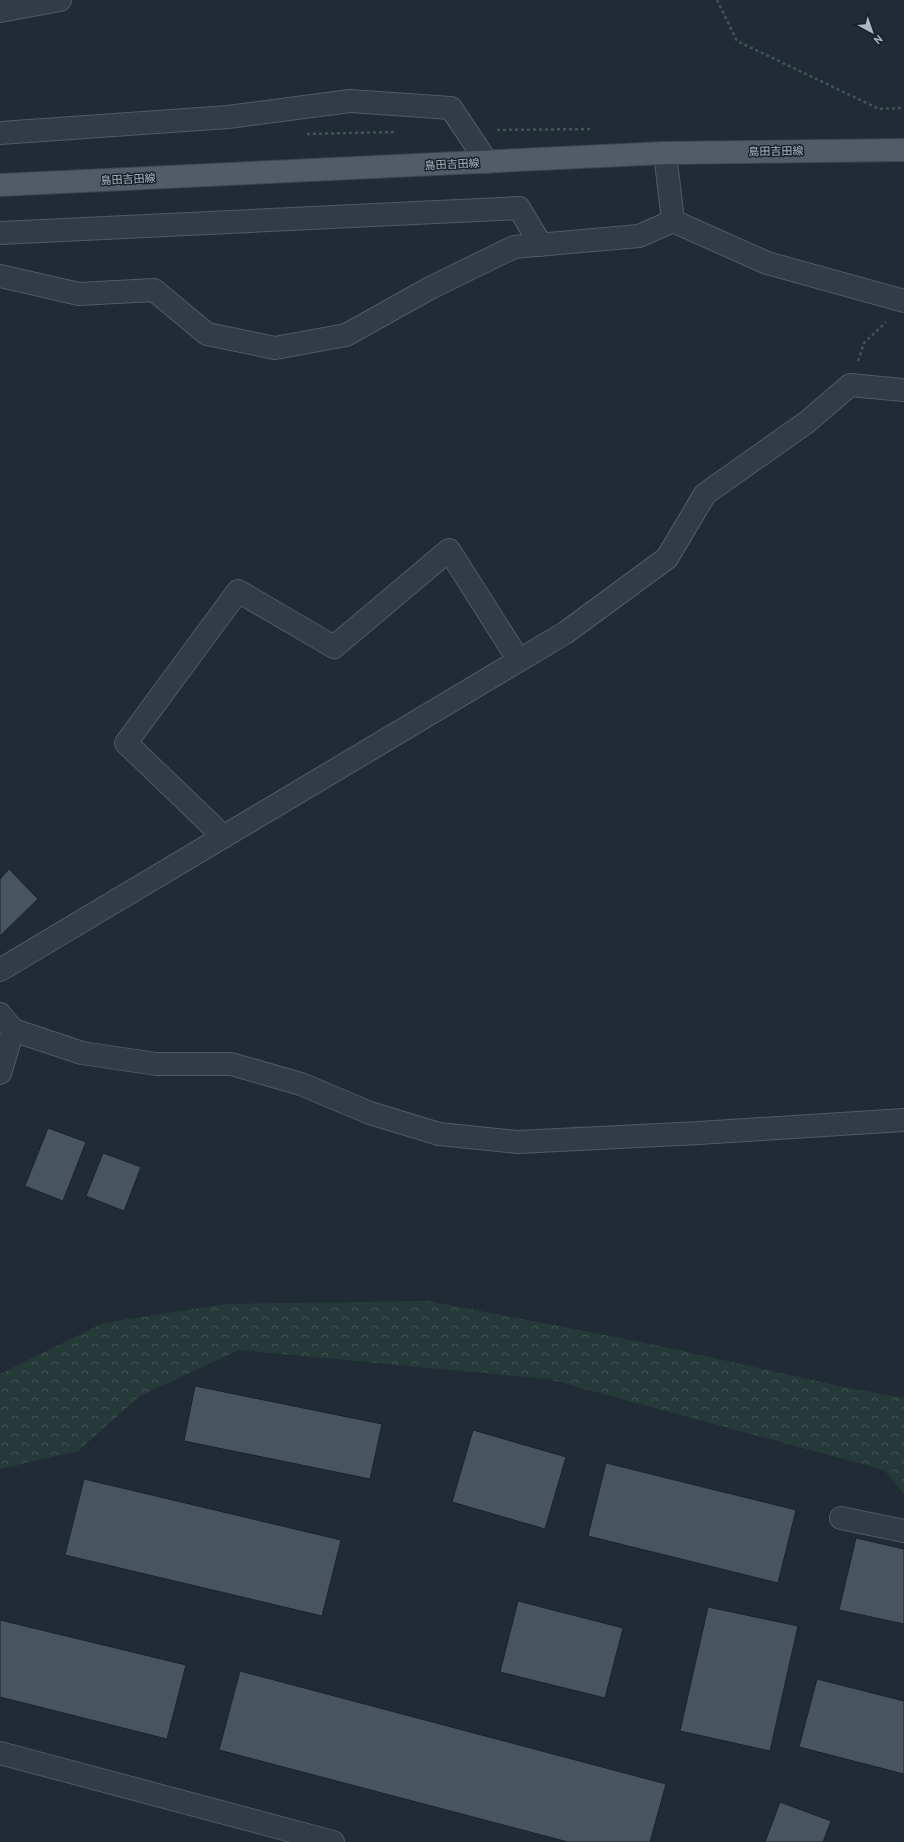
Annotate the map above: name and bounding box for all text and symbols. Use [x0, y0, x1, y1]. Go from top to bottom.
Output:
north arrow [852, 12, 892, 52]
text: N [871, 32, 886, 47]
street label: 島田吉田線 [748, 144, 804, 158]
street label: 島田吉田線 [424, 156, 480, 172]
street label: 島田吉田線 [100, 171, 156, 187]

